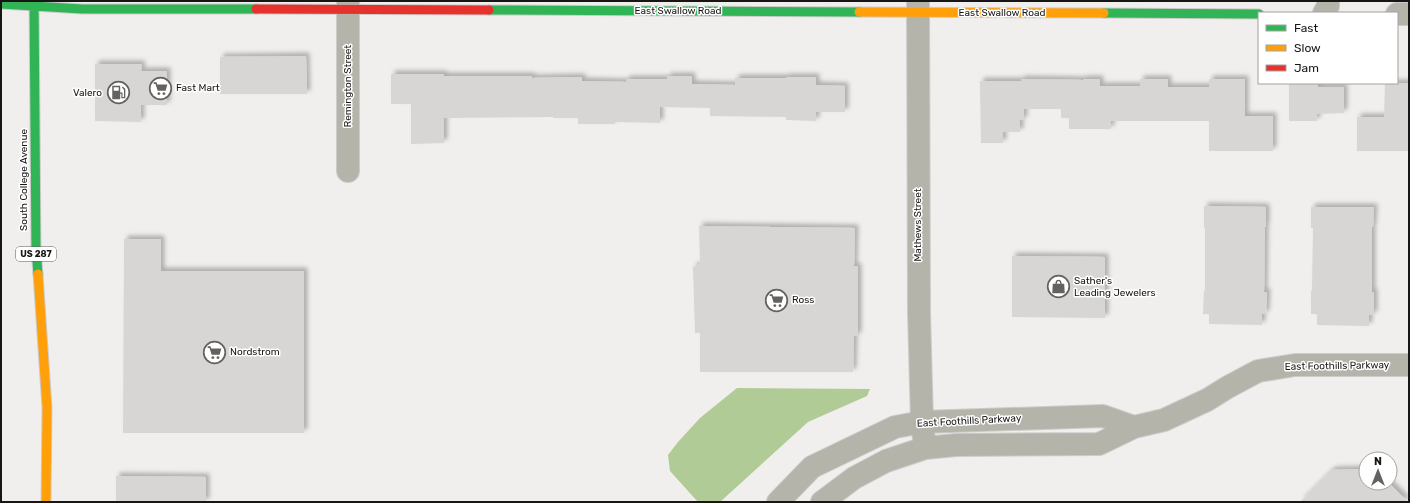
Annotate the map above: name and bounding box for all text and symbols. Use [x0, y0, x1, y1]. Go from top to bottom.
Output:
street label: East Swallow Road [634, 5, 722, 17]
street label: East Swallow Road [958, 7, 1046, 19]
legend [1258, 12, 1398, 84]
text: Fast [1294, 21, 1318, 35]
text: Slow [1294, 41, 1321, 55]
street label: Remington Street [342, 45, 354, 127]
text: Jam [1294, 61, 1319, 75]
supermarket icon: Fast Mart [148, 75, 174, 101]
fuel station icon: Valero [105, 80, 131, 106]
place label: Fast Mart [176, 82, 220, 94]
place label: Valero [73, 87, 102, 99]
street label: South College Avenue [18, 129, 30, 231]
street label: Mathews Street [912, 188, 924, 262]
road number: US 287 [16, 247, 56, 261]
shop icon: Sather's Leading Jewelers [1045, 274, 1071, 300]
place label: Sather's Leading Jewelers [1074, 275, 1156, 299]
supermarket icon: Ross [763, 287, 789, 313]
place label: Ross [792, 294, 814, 306]
supermarket icon: Nordstrom [201, 339, 227, 365]
place label: Nordstrom [230, 346, 280, 358]
street label: East Foothills Parkway [1285, 359, 1390, 373]
street label: East Foothills Parkway [916, 412, 1022, 430]
north arrow [1358, 451, 1398, 491]
text: N [1374, 455, 1382, 468]

